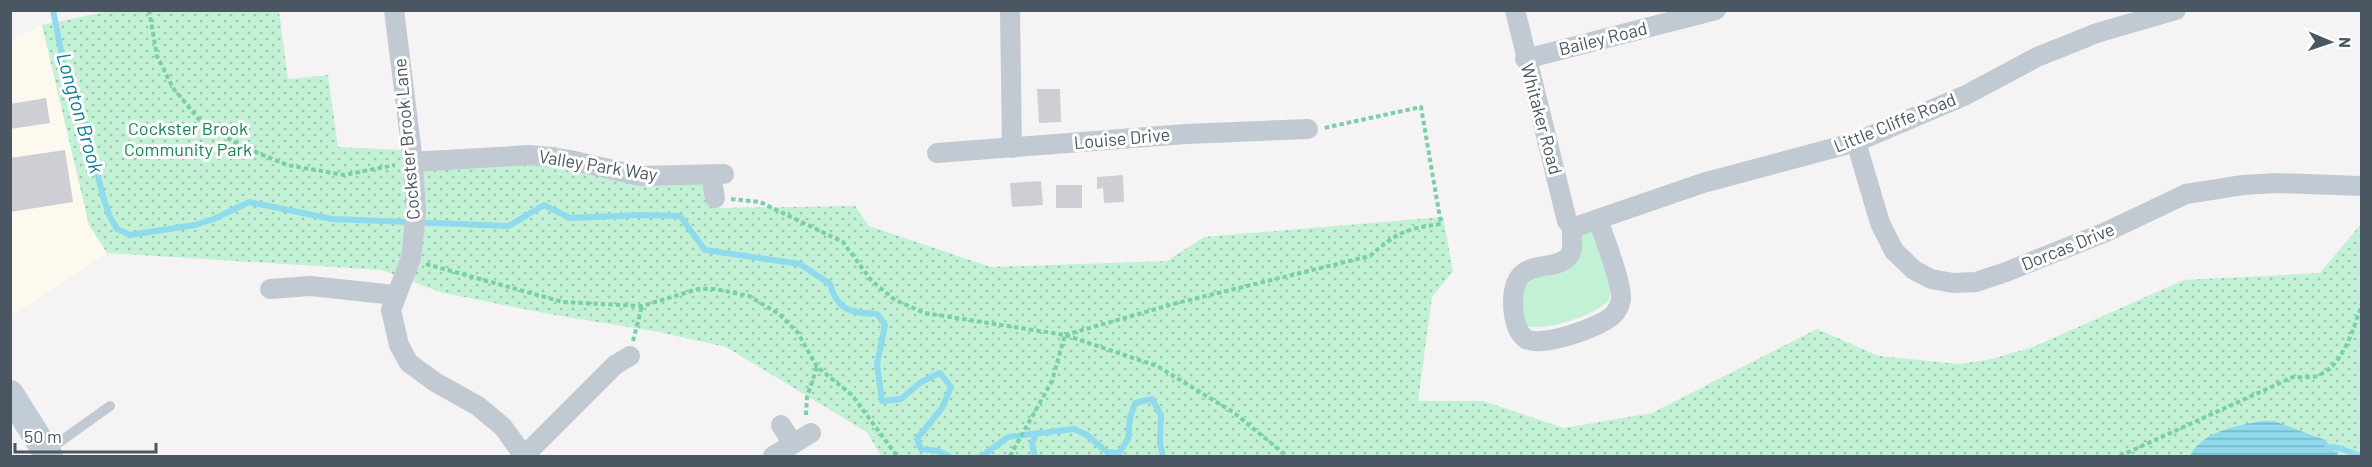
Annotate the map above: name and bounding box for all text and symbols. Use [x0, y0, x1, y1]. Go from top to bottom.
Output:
north arrow [2300, 12, 2360, 72]
street label: Bailey Road [1556, 16, 1649, 60]
text: N [2336, 37, 2355, 48]
water label: Longton Brook [52, 50, 110, 176]
street label: Cockster Brook Lane [388, 57, 424, 221]
street label: Whitaker Road [1517, 61, 1567, 177]
street label: Little Cliffe Road [1830, 88, 1959, 157]
park label: Cockster Brook Community Park [124, 117, 252, 160]
street label: Louise Drive [1073, 123, 1171, 153]
street label: Valley Park Way [537, 145, 659, 185]
street label: Dorcas Drive [2018, 217, 2117, 275]
scale bar [15, 416, 156, 454]
text: 50 m [24, 425, 62, 447]

